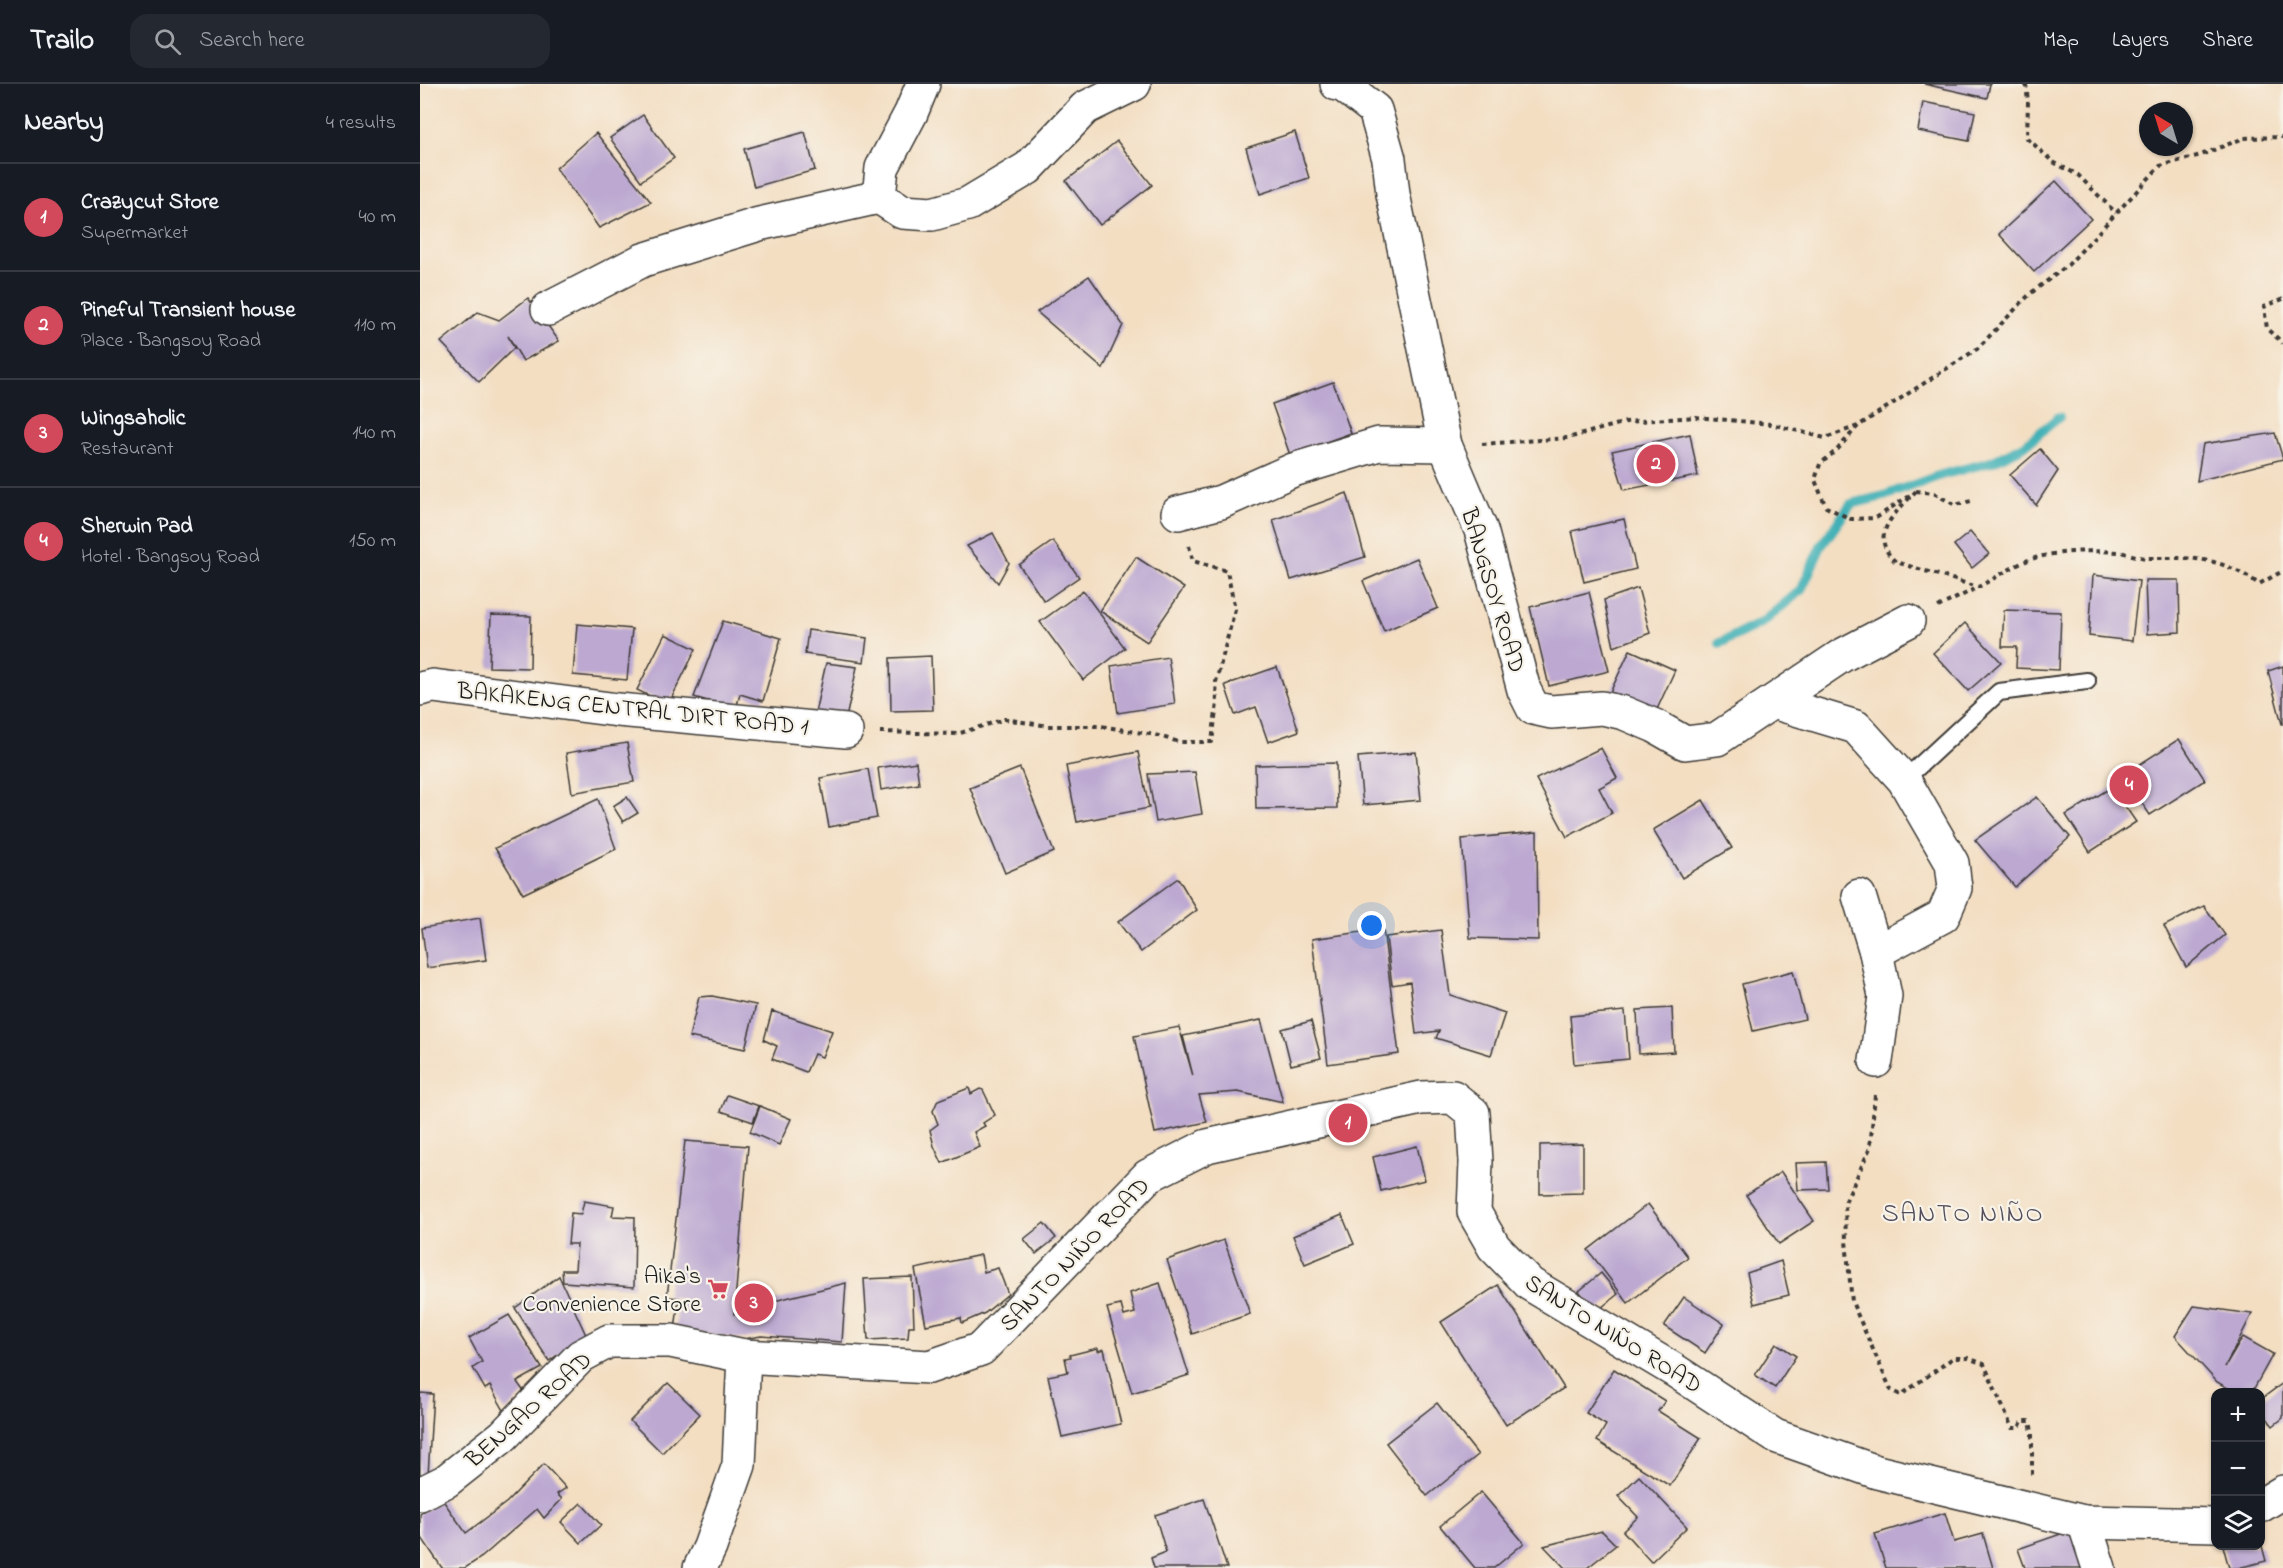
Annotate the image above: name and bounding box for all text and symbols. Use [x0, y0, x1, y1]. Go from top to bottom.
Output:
search box [130, 14, 550, 68]
text: Trailo [30, 21, 94, 62]
icon: search [151, 25, 184, 58]
text: Search here [199, 25, 305, 57]
text: Map [2043, 26, 2079, 56]
text: Layers [2112, 26, 2169, 56]
text: Share [2202, 26, 2253, 56]
north arrow [2139, 102, 2193, 156]
text: Nearby [24, 104, 103, 142]
text: 4 results [326, 109, 396, 138]
text: Crazycut Store [81, 187, 219, 219]
text: 1 [40, 203, 47, 232]
text: 40 m [359, 203, 396, 232]
text: Supermarket [81, 219, 188, 248]
text: Pineful Transient house [81, 295, 295, 327]
text: 2 [39, 311, 48, 340]
text: 110 m [354, 311, 396, 340]
text: Place · Bangsoy Road [81, 327, 261, 356]
text: Wingsaholic [81, 403, 186, 435]
text: 3 [39, 419, 48, 448]
text: 140 m [352, 419, 396, 448]
text: Restaurant [81, 435, 174, 464]
pin: 2 [1636, 442, 1676, 487]
street label: BANGSOY ROAD [1450, 503, 1533, 677]
text: Sherwin Pad [81, 511, 193, 543]
text: 4 [39, 527, 48, 556]
text: 150 m [349, 527, 396, 556]
text: Hotel · Bangsoy Road [81, 543, 260, 572]
street label: BAKAKENG CENTRAL DIRT ROAD 1 [454, 675, 810, 746]
pin: 4 [2110, 762, 2148, 808]
your location [1357, 911, 1386, 940]
pin: 1 [1328, 1100, 1368, 1146]
street label: SANTO NIÑO ROAD [993, 1170, 1159, 1341]
district label: SANTO NIÑO [1882, 1196, 2044, 1234]
place label: Aika's Convenience Store [522, 1260, 701, 1323]
street label: SANTO NIÑO ROAD [1517, 1266, 1708, 1404]
supermarket icon: Aika's Convenience Store [706, 1277, 730, 1301]
pin: 3 [734, 1280, 774, 1326]
street label: BENGAO ROAD [458, 1344, 601, 1478]
map controls [2211, 1388, 2265, 1550]
button: + [2211, 1388, 2265, 1442]
button: − [2211, 1442, 2265, 1496]
button: layers [2211, 1496, 2265, 1550]

